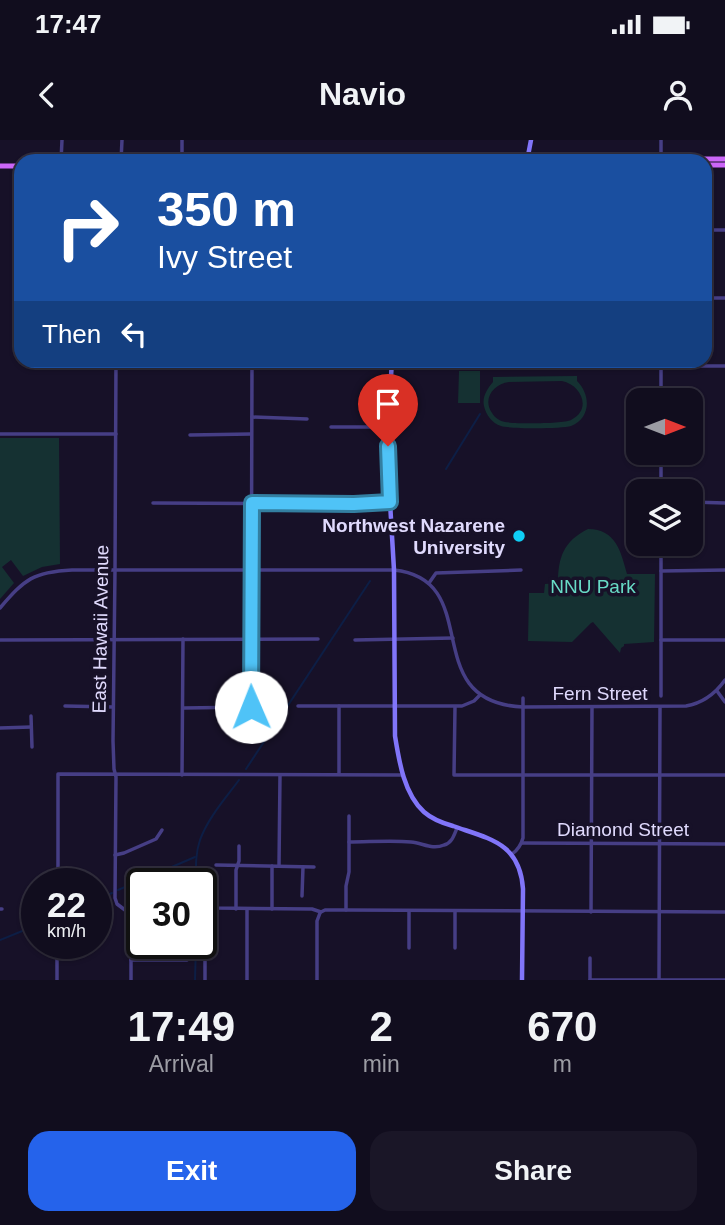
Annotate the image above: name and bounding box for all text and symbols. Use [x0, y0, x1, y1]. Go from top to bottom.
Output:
text: 17:47 [35, 9, 102, 39]
icon: back [28, 76, 66, 114]
text: Navio [319, 76, 406, 112]
icon: person [659, 76, 697, 114]
icon: right [42, 182, 133, 273]
text: 350 m [157, 182, 296, 236]
text: Ivy Street [157, 239, 292, 275]
icon: left [115, 315, 153, 353]
text: Then [42, 319, 101, 349]
pin [358, 374, 418, 446]
icon: arrive [369, 385, 407, 423]
north arrow [626, 388, 704, 466]
map controls [626, 388, 703, 556]
button: layers [626, 479, 703, 556]
place label: Northwest Nazarene University [322, 515, 505, 558]
marker: Northwest Nazarene University [511, 528, 527, 544]
street label: East Hawaii Avenue [89, 545, 112, 714]
park label: NNU Park [550, 576, 636, 597]
position arrow [214, 670, 288, 744]
street label: Fern Street [552, 683, 648, 704]
street label: Diamond Street [557, 819, 690, 840]
speed limit sign: 30 [126, 868, 217, 959]
text: 22 [47, 885, 86, 924]
text: km/h [47, 921, 86, 941]
text: 17:49 [128, 1003, 235, 1050]
text: 2 [369, 1003, 393, 1050]
text: 670 [527, 1003, 597, 1050]
text: Arrival [149, 1051, 214, 1077]
text: min [363, 1051, 400, 1077]
text: m [553, 1051, 572, 1077]
button: Exit [28, 1131, 356, 1211]
button: Share [370, 1131, 697, 1211]

